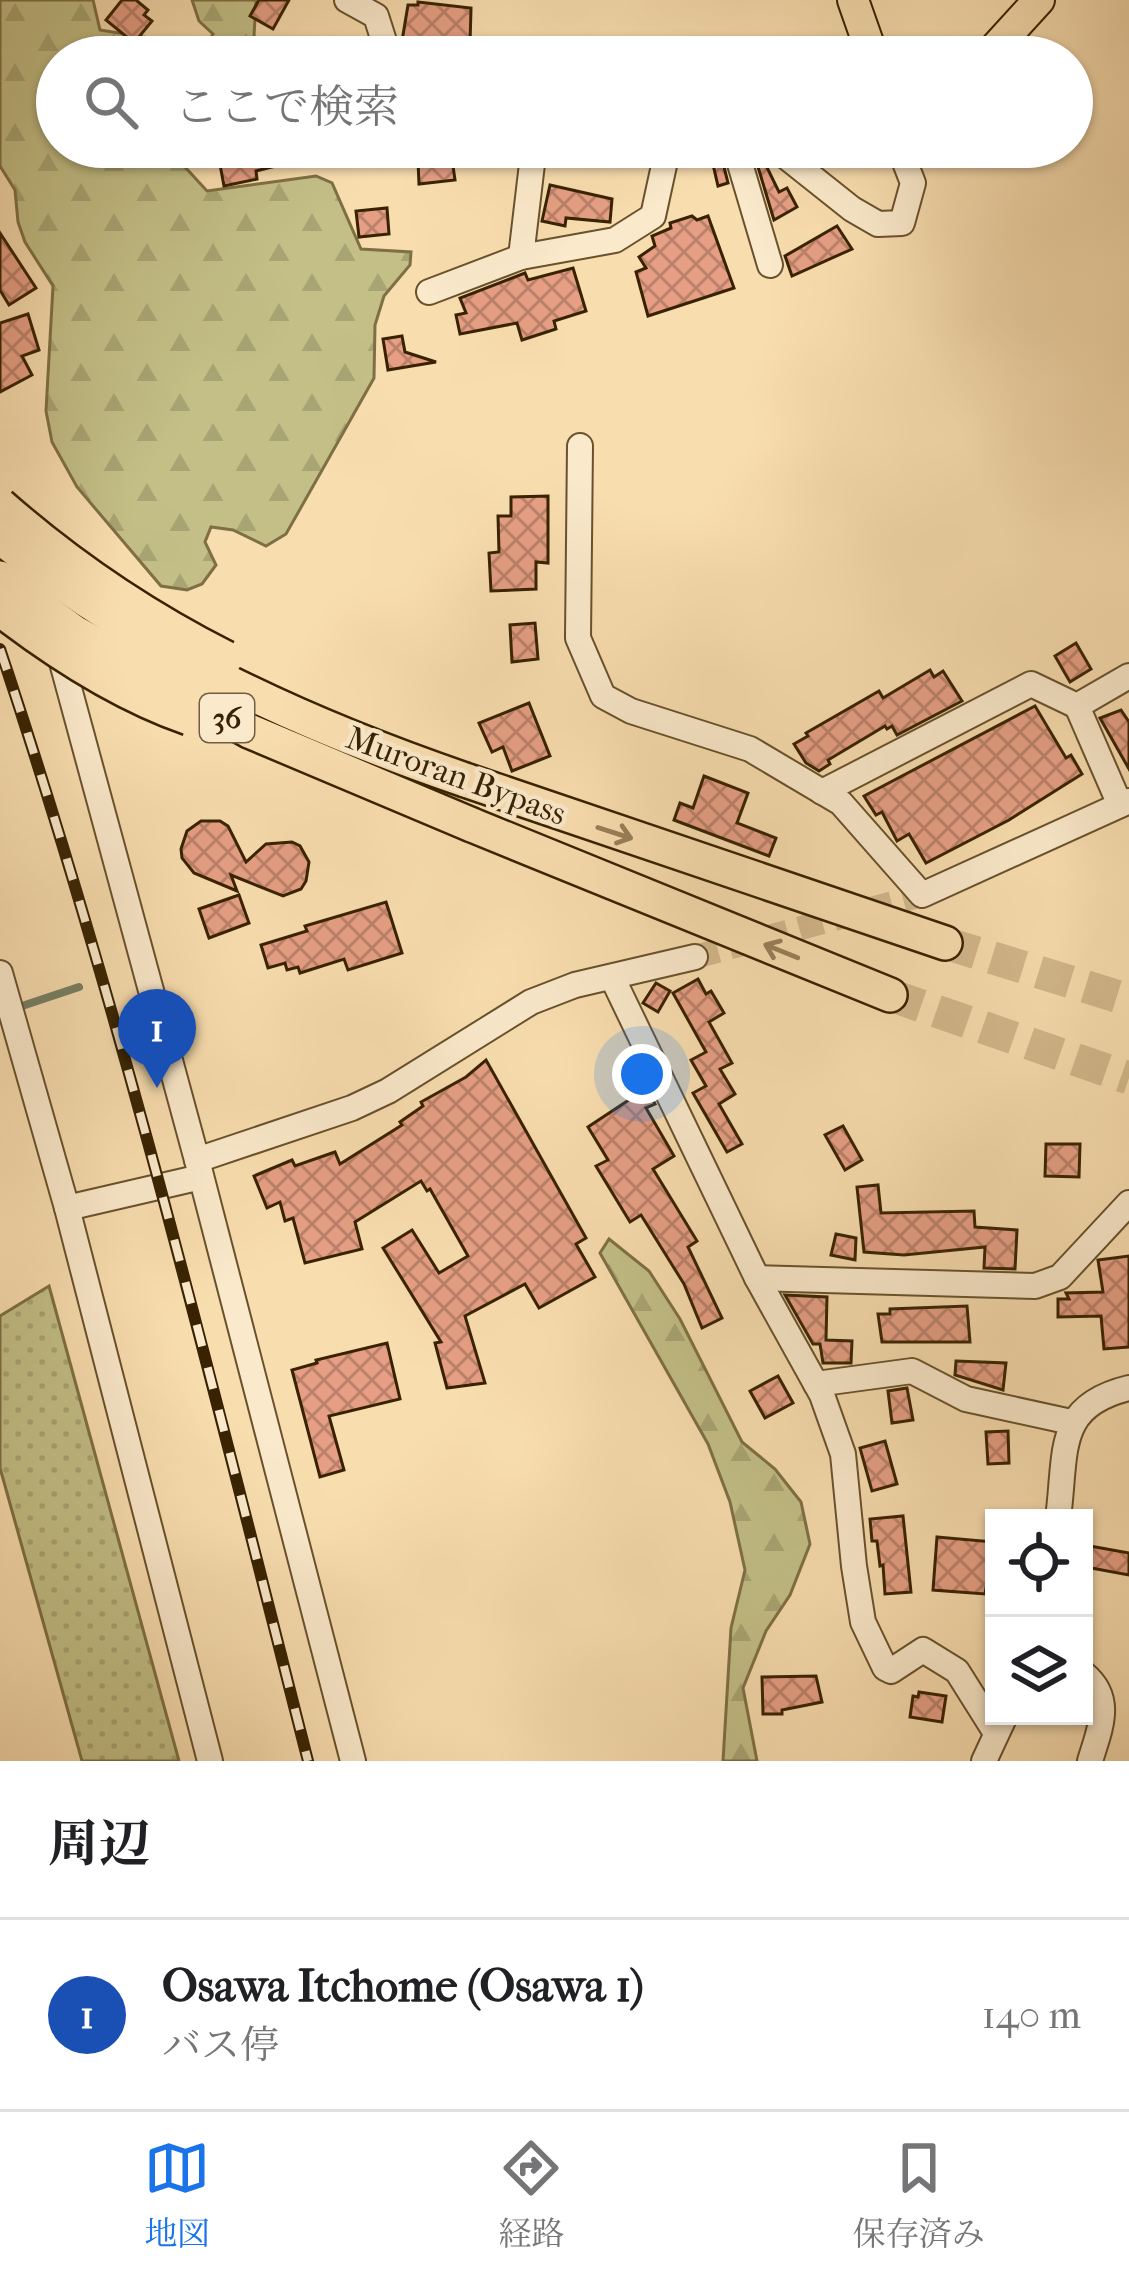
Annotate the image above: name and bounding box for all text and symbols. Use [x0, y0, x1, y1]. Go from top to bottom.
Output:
search box [36, 36, 1093, 168]
icon: search [78, 69, 144, 135]
text: ここで検索 [174, 81, 399, 134]
road number: 36 [200, 694, 254, 742]
street label: Muroran Bypass [341, 718, 571, 834]
one-way arrow [595, 823, 633, 845]
one-way arrow [764, 939, 801, 961]
pin: 1 [118, 989, 196, 1088]
your location [612, 1044, 672, 1104]
map controls [985, 1509, 1093, 1725]
button: locate [985, 1509, 1093, 1617]
button: layers [985, 1617, 1093, 1725]
text: 周辺 [48, 1814, 150, 1874]
text: Osawa Itchome (Osawa 1) [162, 1960, 644, 2013]
text: 1 [80, 1992, 94, 2038]
text: 140 m [982, 1992, 1081, 2038]
text: バス停 [162, 2022, 279, 2068]
tab: 地図 [144, 2135, 210, 2254]
tab: 経路 [498, 2135, 564, 2254]
tab: 保存済み [853, 2135, 985, 2254]

